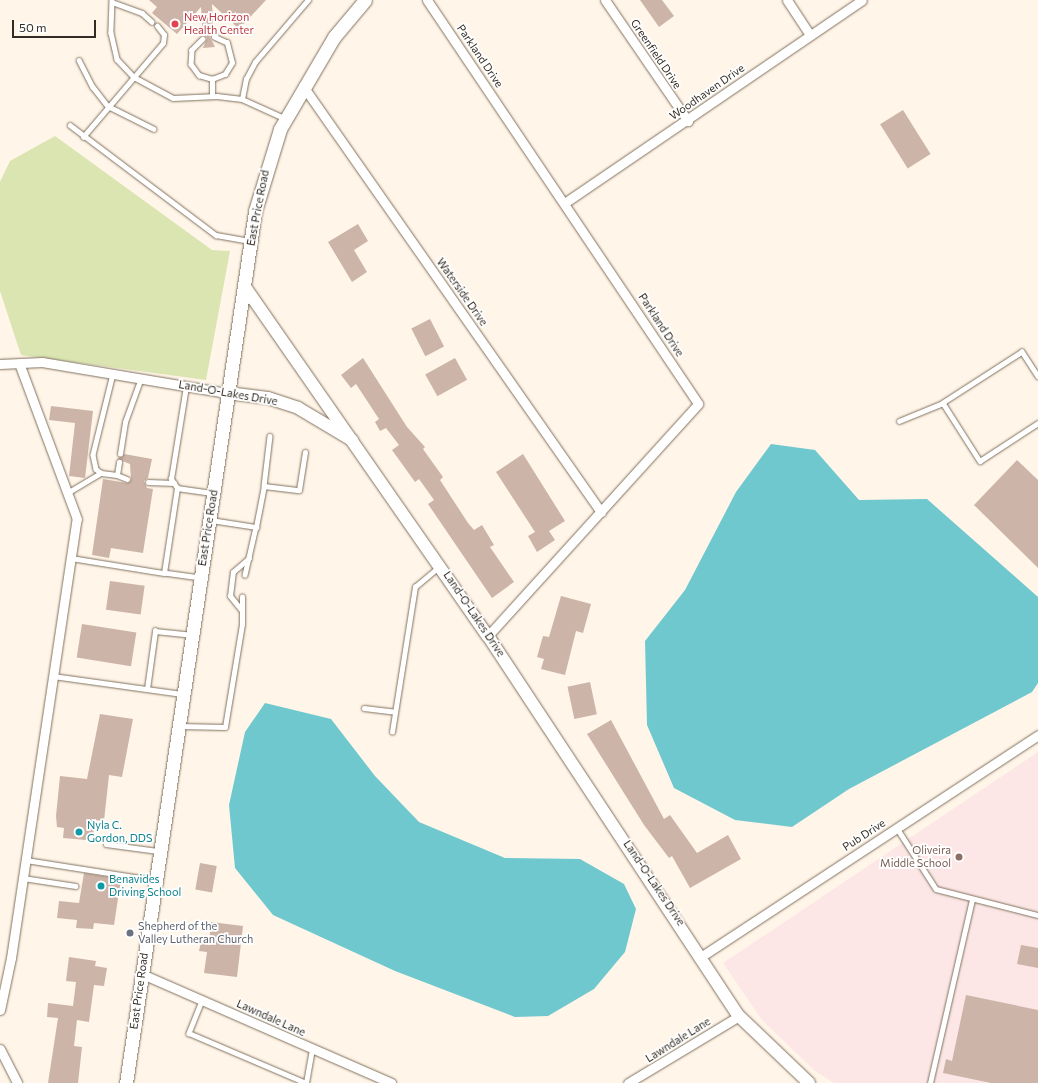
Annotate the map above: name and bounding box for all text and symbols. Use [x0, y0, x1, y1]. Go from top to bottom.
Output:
place label: New Horizon Health Center [184, 11, 254, 37]
scale bar [14, 12, 98, 38]
street label: Greenfield Drive [628, 17, 684, 91]
marker: New Horizon Health Center [169, 18, 181, 30]
text: 50 m [19, 20, 47, 34]
street label: Parkland Drive [454, 22, 506, 90]
street label: Woodhaven Drive [667, 61, 747, 123]
street label: East Price Road [244, 169, 272, 247]
street label: Waterside Drive [434, 256, 490, 328]
street label: Parkland Drive [636, 291, 686, 359]
street label: Land-O-Lakes Drive [177, 378, 279, 408]
street label: East Price Road [195, 489, 221, 567]
street label: Land-O-Lakes Drive [441, 569, 507, 659]
street label: Pub Drive [840, 816, 888, 854]
place label: Nyla C. Gordon, DDS [87, 819, 152, 845]
marker: Nyla C. Gordon, DDS [74, 827, 84, 837]
street label: Land-O-Lakes Drive [621, 838, 687, 928]
place label: Oliveira Middle School [880, 844, 951, 870]
marker: Oliveira Middle School [954, 852, 964, 862]
place label: Benavides Driving School [109, 873, 181, 899]
marker: Benavides Driving School [96, 881, 106, 891]
place label: Shepherd of the Valley Lutheran Church [138, 920, 253, 946]
marker: Shepherd of the Valley Lutheran Church [125, 928, 135, 938]
street label: East Price Road [127, 952, 151, 1030]
street label: Lawndale Lane [235, 997, 307, 1039]
street label: Lawndale Lane [643, 1015, 713, 1065]

